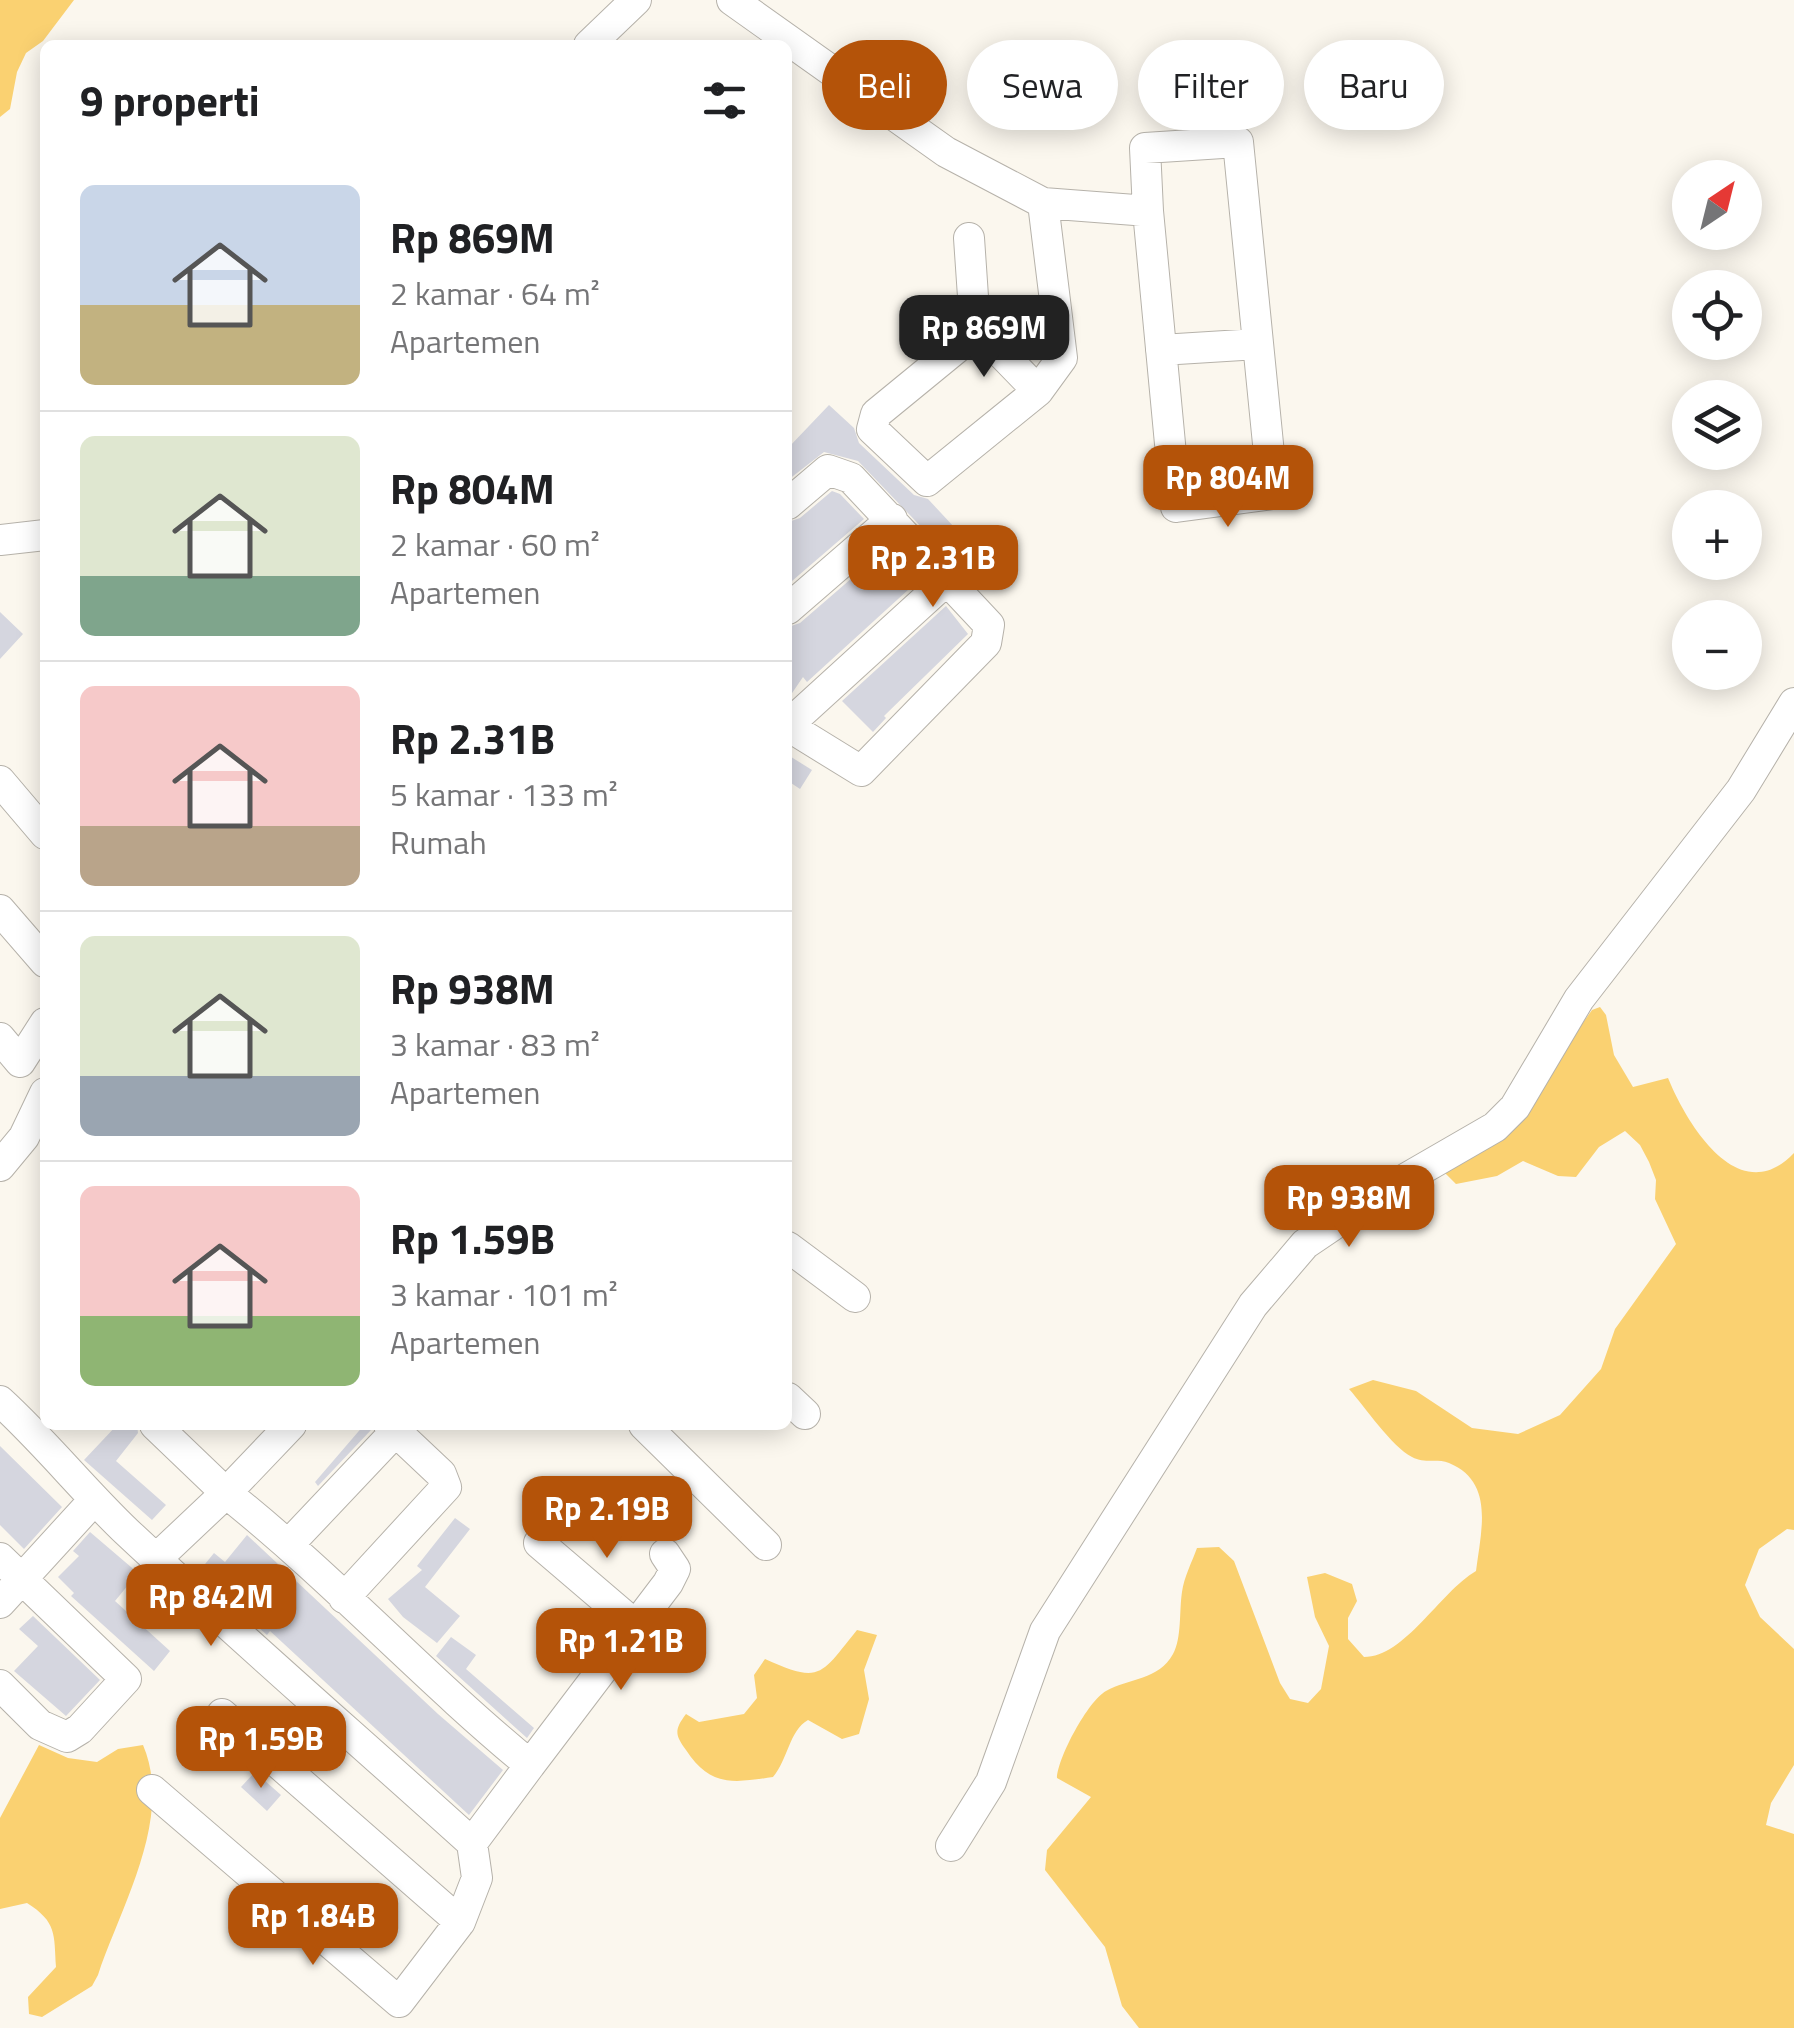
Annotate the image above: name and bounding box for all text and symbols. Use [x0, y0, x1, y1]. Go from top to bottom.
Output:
chip: Beli [822, 40, 947, 130]
chip: Sewa [967, 40, 1118, 130]
chip: Filter [1138, 40, 1284, 130]
chip: Baru [1304, 40, 1444, 130]
text: 9 properti [80, 68, 260, 132]
icon: filters [697, 73, 752, 128]
north arrow [1672, 160, 1762, 250]
map controls [1672, 160, 1762, 690]
text: Rp 869M [390, 205, 555, 269]
icon: home [160, 225, 280, 345]
text: 2 kamar · 64 m² [390, 269, 600, 317]
button: locate [1672, 270, 1762, 360]
pin: Rp 869M [892, 295, 1076, 380]
text: Rp 869M [921, 303, 1047, 351]
text: Apartemen [390, 317, 541, 365]
button: layers [1672, 380, 1762, 470]
pin: Rp 804M [1136, 445, 1320, 530]
text: Rp 804M [1165, 453, 1291, 501]
text: Rp 804M [390, 456, 555, 520]
icon: home [160, 476, 280, 596]
button: + [1672, 490, 1762, 580]
text: 2 kamar · 60 m² [390, 520, 600, 568]
pin: Rp 2.31B [830, 525, 1036, 610]
text: Rp 2.31B [870, 533, 996, 581]
text: Apartemen [390, 568, 541, 616]
button: − [1672, 600, 1762, 690]
text: Rp 2.31B [390, 706, 555, 770]
icon: home [160, 726, 280, 846]
text: 5 kamar · 133 m² [390, 770, 618, 818]
text: Rumah [390, 818, 487, 866]
text: Rp 938M [390, 956, 555, 1020]
icon: home [160, 976, 280, 1096]
text: 3 kamar · 83 m² [390, 1020, 600, 1068]
text: Apartemen [390, 1068, 541, 1116]
pin: Rp 938M [1257, 1165, 1441, 1250]
text: Rp 938M [1286, 1173, 1412, 1221]
text: Rp 1.59B [390, 1206, 555, 1270]
icon: home [160, 1226, 280, 1346]
text: 3 kamar · 101 m² [390, 1270, 618, 1318]
text: Apartemen [390, 1318, 541, 1366]
pin: Rp 2.19B [504, 1476, 710, 1561]
text: Rp 2.19B [544, 1484, 670, 1532]
pin: Rp 842M [119, 1564, 303, 1649]
text: Rp 842M [148, 1572, 274, 1620]
pin: Rp 1.21B [518, 1608, 724, 1693]
text: Rp 1.21B [558, 1616, 684, 1664]
pin: Rp 1.59B [158, 1706, 364, 1791]
text: Rp 1.59B [198, 1714, 324, 1762]
pin: Rp 1.84B [210, 1883, 416, 1968]
text: Rp 1.84B [250, 1891, 376, 1939]

